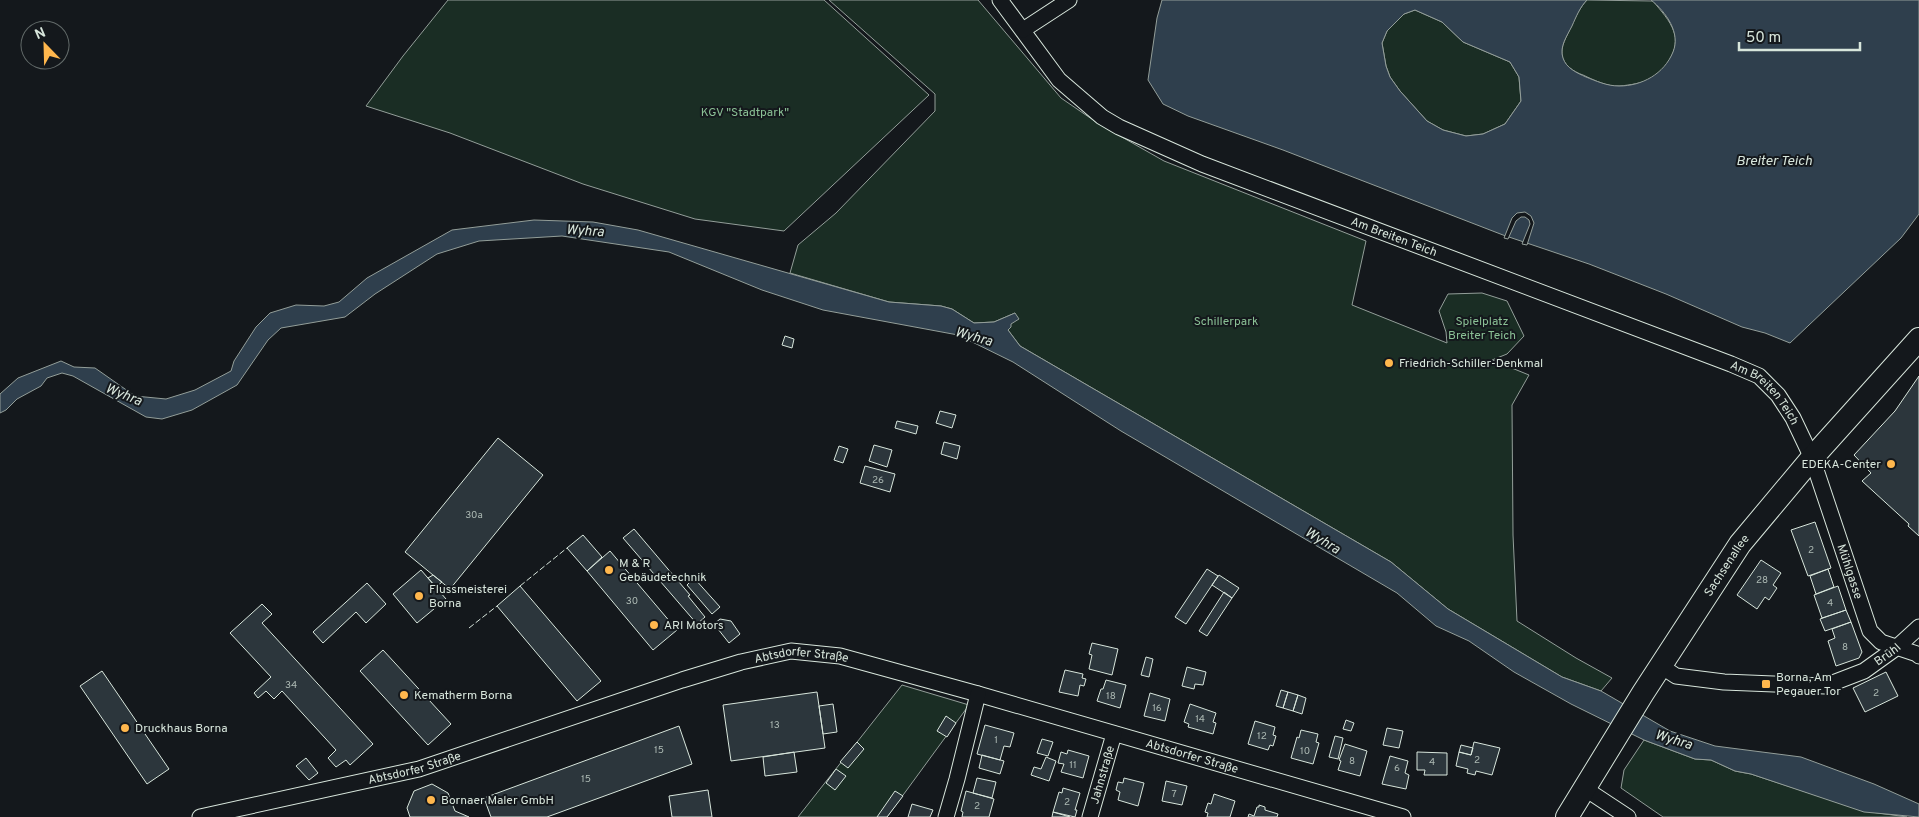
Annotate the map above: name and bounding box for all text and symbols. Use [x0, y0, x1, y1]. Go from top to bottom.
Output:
north arrow [20, 20, 70, 70]
scale bar [1739, 20, 1860, 52]
text: N [33, 25, 48, 44]
text: 50 m [1746, 29, 1781, 48]
park label: KGV "Stadtpark" [701, 105, 789, 121]
water label: Breiter Teich [1736, 153, 1812, 170]
street label: Am Breiten Teich [1348, 214, 1439, 261]
water label: Wyhra [565, 222, 605, 241]
park label: Schillerpark [1194, 314, 1258, 330]
park label: Spielplatz Breiter Teich [1448, 314, 1516, 344]
water label: Wyhra [953, 324, 995, 351]
place label: Friedrich-Schiller-Denkmal [1399, 356, 1543, 372]
marker: Friedrich-Schiller-Denkmal [1383, 357, 1395, 369]
street label: Am Breiten Teich [1728, 358, 1802, 428]
water label: Wyhra [103, 380, 145, 411]
place label: EDEKA-Center [1801, 457, 1881, 473]
marker: EDEKA-Center [1885, 458, 1897, 470]
house number: 26 [872, 474, 884, 487]
house number: 30a [465, 509, 483, 522]
water label: Wyhra [1302, 524, 1344, 559]
street label: Sachsenallee [1701, 532, 1754, 600]
street label: Mühlgasse [1832, 542, 1866, 601]
house number: 2 [1808, 544, 1814, 557]
place label: M & R Gebäudetechnik [619, 556, 707, 586]
marker: M & R Gebäudetechnik [603, 564, 615, 576]
house number: 28 [1756, 574, 1768, 587]
place label: Flussmeisterei Borna [429, 582, 507, 612]
marker: Flussmeisterei Borna [413, 590, 425, 602]
house number: 30 [626, 595, 638, 608]
house number: 4 [1827, 597, 1833, 610]
place label: ARI Motors [664, 618, 724, 634]
marker: ARI Motors [648, 619, 660, 631]
street label: Brühl [1871, 640, 1905, 670]
house number: 8 [1842, 641, 1848, 654]
street label: Abtsdorfer Straße [753, 644, 850, 668]
place label: Borna, Am Pegauer Tor [1776, 670, 1841, 700]
marker: Borna, Am Pegauer Tor [1760, 678, 1772, 690]
house number: 34 [285, 679, 297, 692]
house number: 2 [1873, 687, 1879, 700]
place label: Kematherm Borna [414, 688, 512, 704]
marker: Kematherm Borna [398, 689, 410, 701]
house number: 18 [1106, 690, 1116, 703]
house number: 16 [1152, 702, 1162, 715]
house number: 14 [1195, 713, 1205, 726]
house number: 13 [770, 719, 780, 732]
place label: Druckhaus Borna [135, 721, 228, 737]
marker: Druckhaus Borna [119, 722, 131, 734]
water label: Wyhra [1653, 727, 1695, 754]
house number: 12 [1257, 730, 1267, 743]
house number: 1 [994, 734, 998, 747]
street label: Abtsdorfer Straße [1144, 736, 1240, 778]
house number: 15 [654, 744, 664, 757]
street label: Jahnstraße [1087, 744, 1119, 806]
house number: 10 [1300, 745, 1310, 758]
street label: Abtsdorfer Straße [367, 748, 463, 789]
house number: 2 [1474, 754, 1480, 767]
house number: 8 [1349, 755, 1355, 768]
house number: 4 [1429, 756, 1435, 769]
house number: 11 [1069, 759, 1077, 772]
house number: 6 [1394, 762, 1400, 775]
house number: 15 [581, 773, 591, 786]
house number: 7 [1171, 788, 1177, 801]
place label: Bornaer Maler GmbH [441, 793, 554, 809]
marker: Bornaer Maler GmbH [425, 794, 437, 806]
house number: 2 [1064, 796, 1070, 809]
house number: 2 [974, 800, 980, 813]

